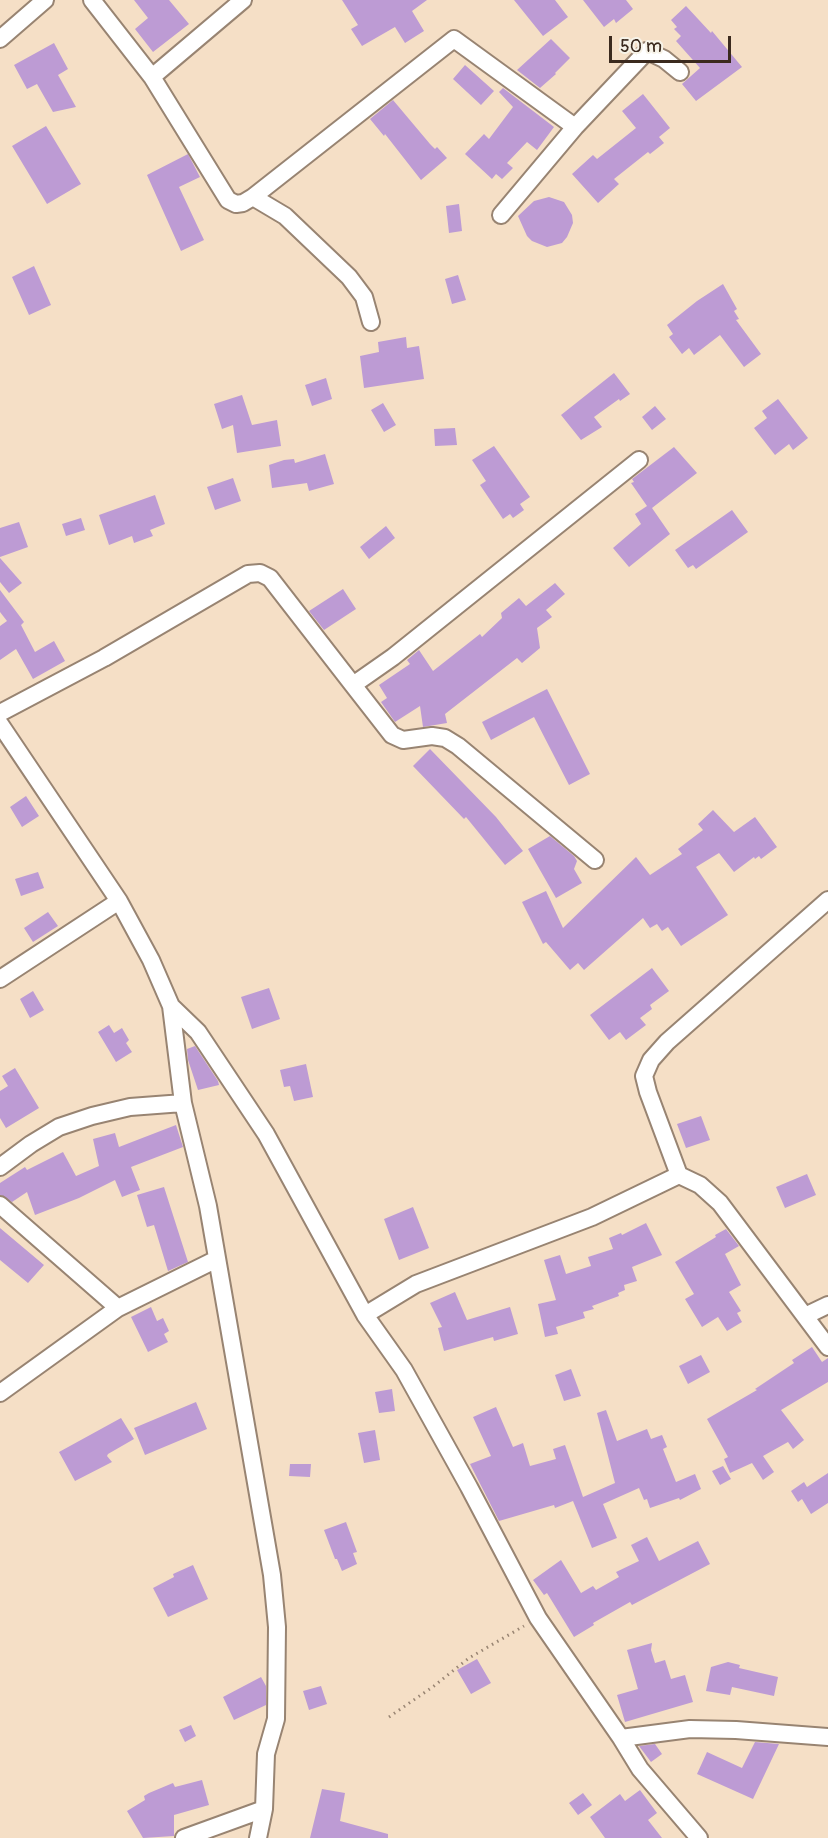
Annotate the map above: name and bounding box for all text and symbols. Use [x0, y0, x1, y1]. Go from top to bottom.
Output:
scale bar [612, 24, 734, 62]
text: 50 m [620, 35, 662, 58]

